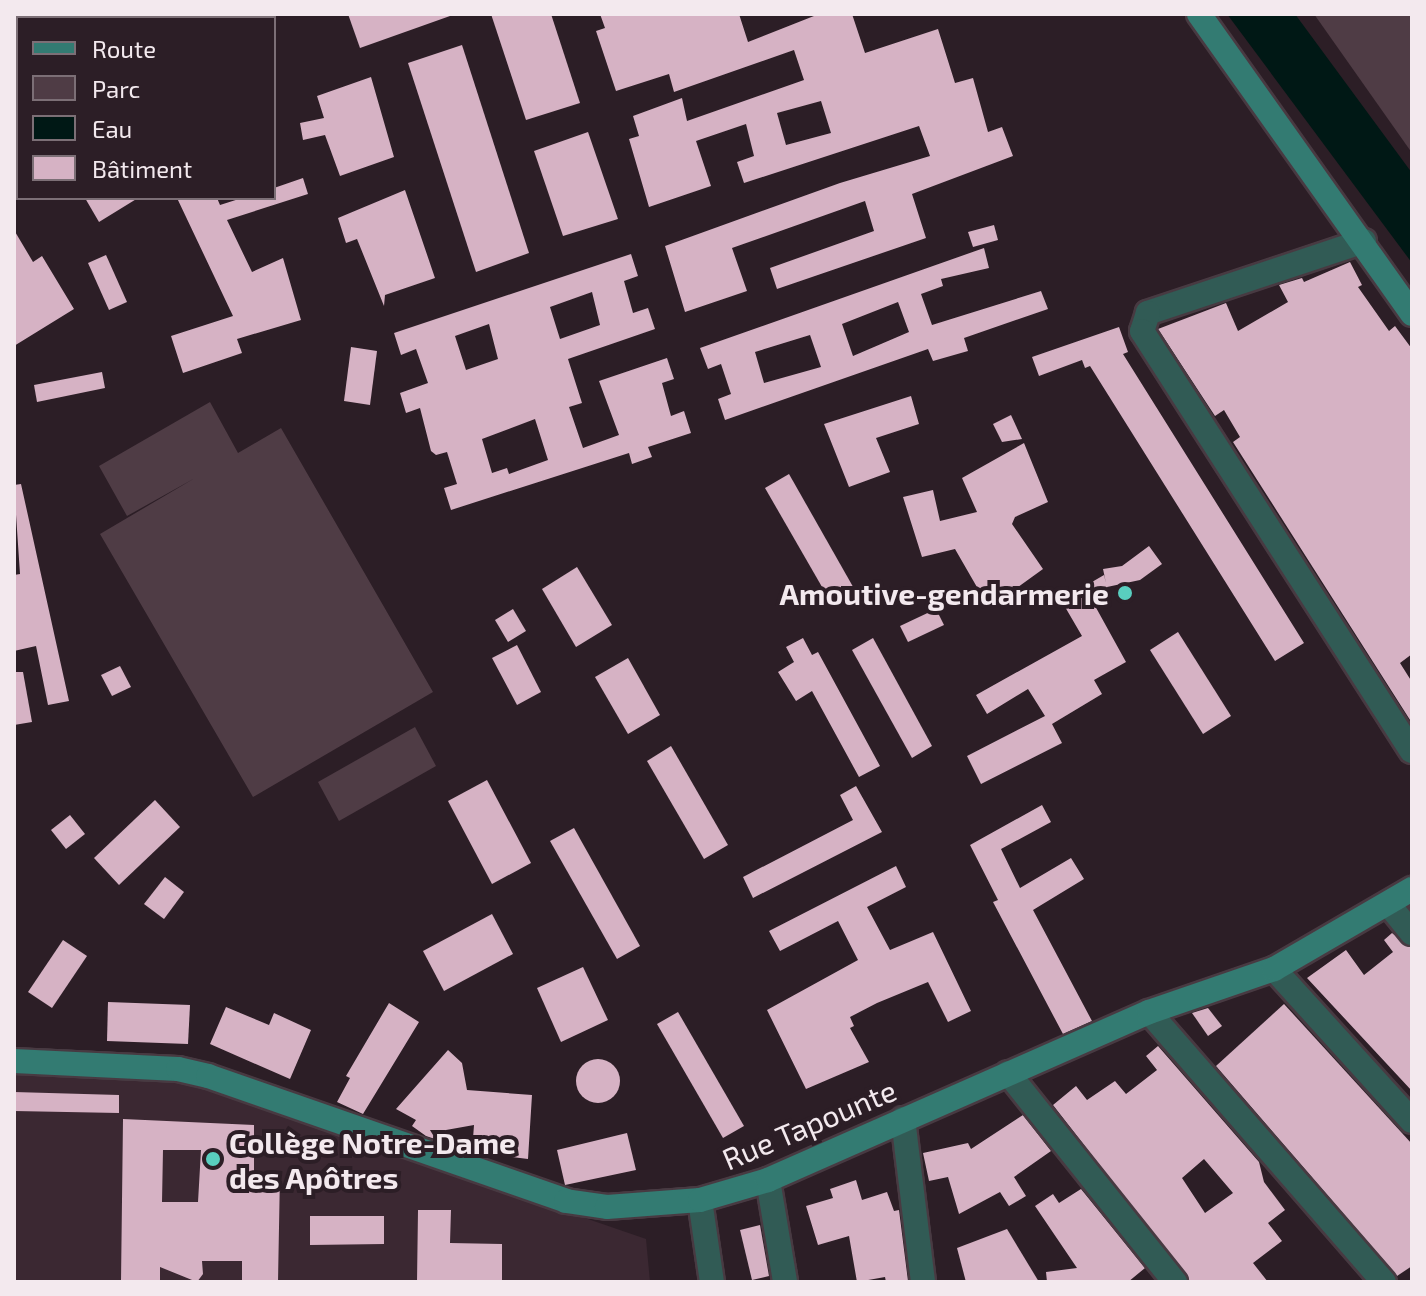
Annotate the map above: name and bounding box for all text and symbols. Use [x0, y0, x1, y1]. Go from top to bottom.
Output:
legend [16, 16, 276, 200]
text: Route [92, 34, 156, 63]
text: Parc [92, 74, 140, 103]
text: Eau [92, 114, 132, 143]
text: Bâtiment [92, 154, 192, 183]
place label: Amoutive-gendarmerie [779, 575, 1109, 611]
marker: Amoutive-gendarmerie [1116, 584, 1134, 602]
street label: Rue Tapounte [716, 1071, 902, 1177]
place label: Collège Notre-Dame des Apôtres [229, 1124, 516, 1194]
marker: Collège Notre-Dame des Apôtres [204, 1150, 222, 1168]

